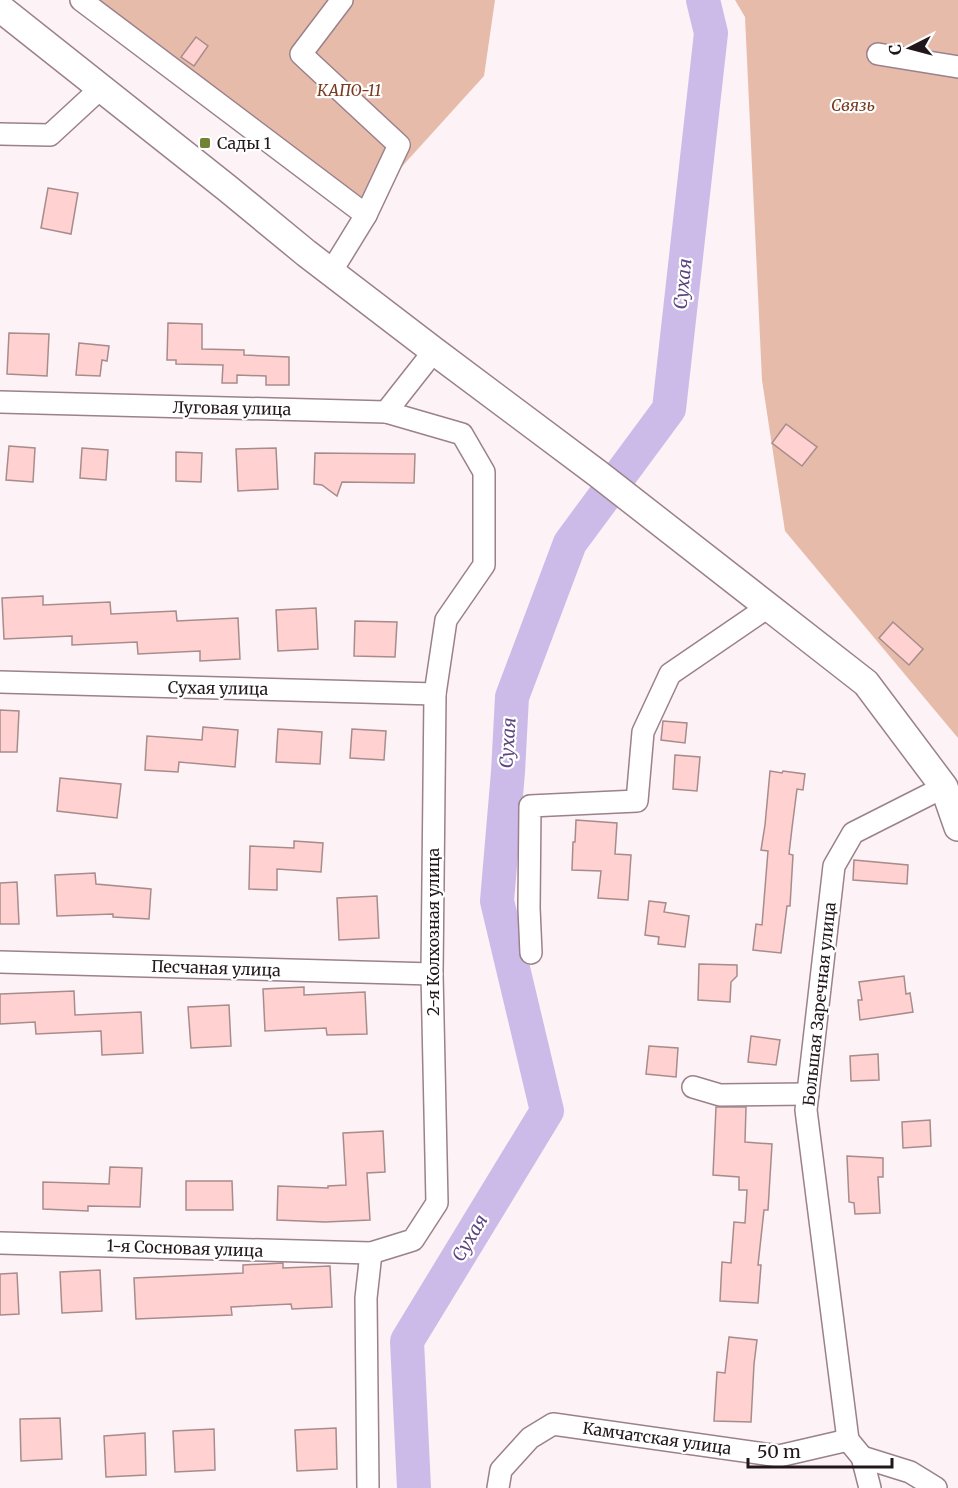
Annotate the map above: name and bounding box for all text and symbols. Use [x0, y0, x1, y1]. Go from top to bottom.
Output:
north arrow [880, 18, 940, 78]
text: С [885, 43, 906, 56]
park label: КАПО-11 [317, 80, 381, 100]
park label: Связь [831, 95, 875, 115]
place label: Сады 1 [217, 133, 271, 153]
marker: Сады 1 [198, 136, 212, 150]
water label: Сухая [668, 257, 697, 310]
street label: Луговая улица [173, 397, 292, 419]
street label: Сухая улица [168, 677, 269, 699]
water label: Сухая [494, 717, 521, 769]
street label: 2-я Колхозная улица [423, 848, 443, 1016]
street label: Большая Заречная улица [798, 901, 840, 1107]
street label: Песчаная улица [151, 956, 282, 980]
water label: Сухая [447, 1210, 493, 1265]
street label: 1-я Сосновая улица [106, 1235, 264, 1261]
street label: Камчатская улица [581, 1418, 733, 1458]
scale bar [748, 1431, 892, 1469]
text: 50 m [757, 1440, 801, 1463]

